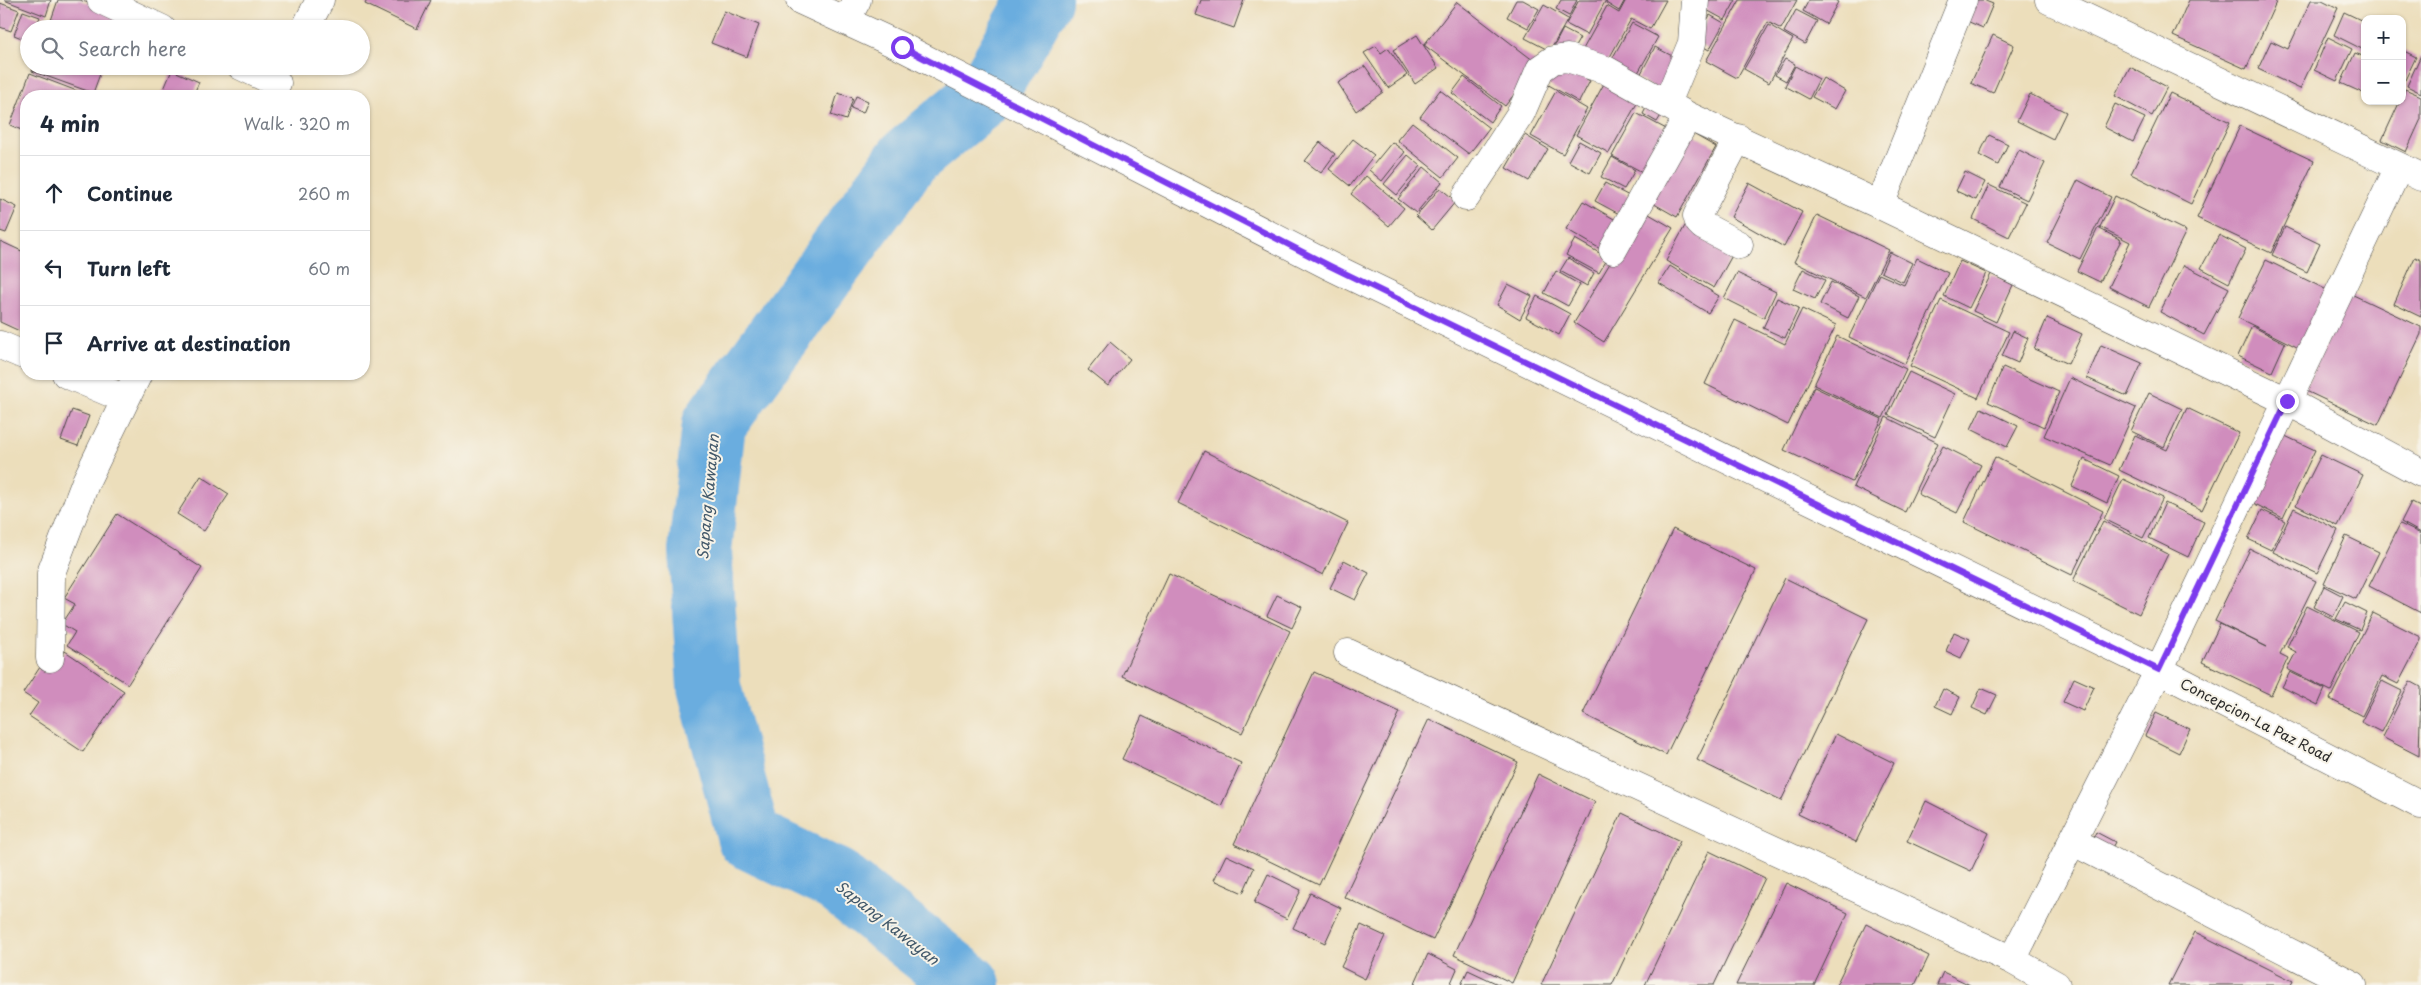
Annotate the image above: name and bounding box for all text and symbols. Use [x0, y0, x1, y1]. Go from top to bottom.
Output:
map controls [2361, 15, 2406, 105]
button: + [2361, 15, 2406, 60]
search box [20, 20, 370, 75]
icon: search [38, 34, 66, 62]
text: Search here [78, 34, 187, 62]
route start [891, 36, 914, 59]
button: − [2361, 60, 2406, 105]
text: 4 min [40, 107, 100, 139]
text: Walk · 320 m [244, 111, 350, 135]
icon: ahead [40, 179, 68, 207]
text: Continue [87, 179, 173, 207]
text: 260 m [298, 181, 350, 205]
icon: left [40, 254, 68, 282]
text: Turn left [87, 254, 171, 282]
text: 60 m [308, 256, 350, 280]
icon: arrive [40, 329, 68, 357]
text: Arrive at destination [87, 329, 291, 357]
route end [2276, 390, 2299, 413]
water label: Sapang Kawayan [690, 433, 724, 560]
street label: Concepcion-La Paz Road [2177, 673, 2335, 767]
water label: Sapang Kawayan [832, 874, 945, 970]

